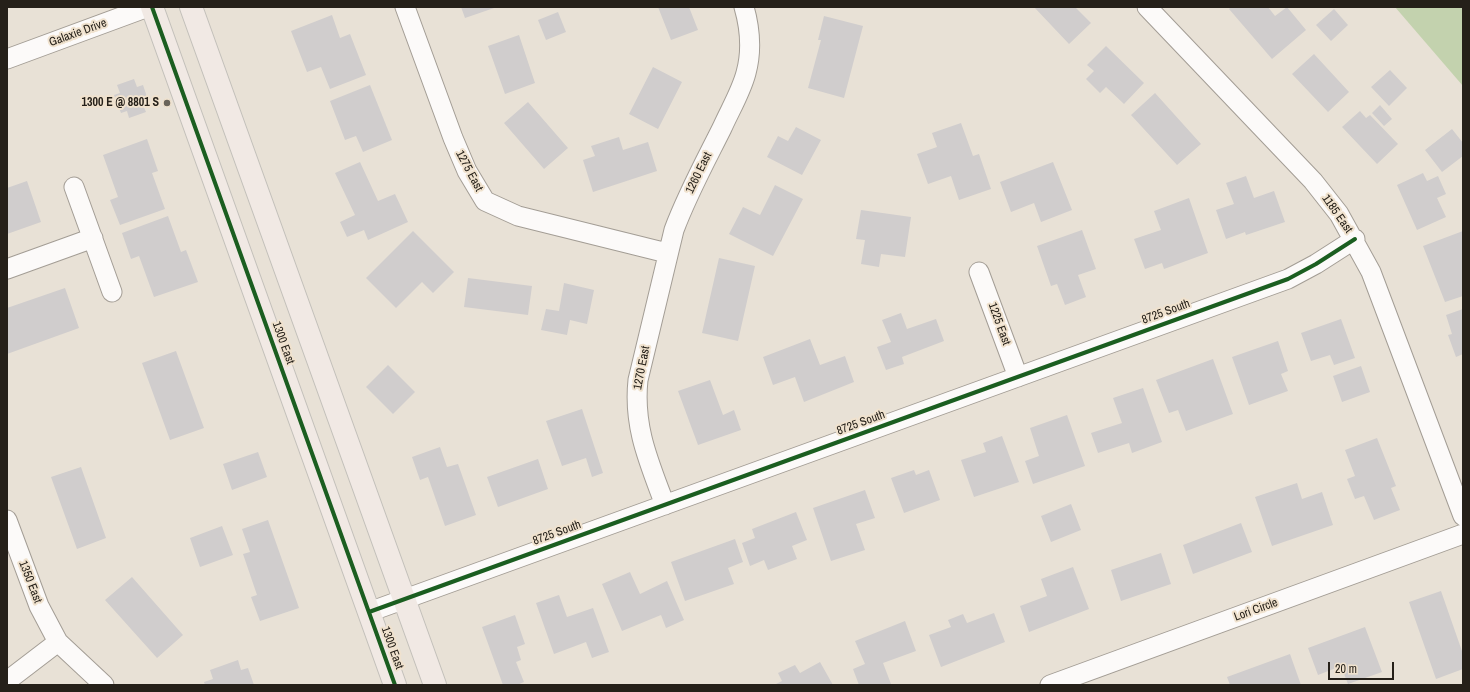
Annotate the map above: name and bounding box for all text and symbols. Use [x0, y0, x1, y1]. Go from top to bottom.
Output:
street label: Galaxie Drive [47, 16, 109, 50]
place label: 1300 E @ 8801 S [82, 96, 159, 110]
marker: 1300 E @ 8801 S [162, 98, 172, 108]
street label: 1275 East [452, 148, 486, 194]
street label: 1260 East [683, 150, 715, 196]
street label: 1185 East [1319, 192, 1355, 236]
street label: 8725 South [1140, 297, 1192, 327]
street label: 1225 East [985, 301, 1013, 347]
street label: 1300 East [269, 320, 297, 366]
street label: 1270 East [631, 345, 653, 391]
street label: 8725 South [835, 408, 887, 438]
street label: 8725 South [531, 518, 583, 548]
street label: 1350 East [15, 559, 45, 605]
street label: Lori Circle [1232, 595, 1280, 625]
street label: 1300 East [378, 625, 406, 671]
scale bar [1330, 654, 1396, 680]
text: 20 m [1335, 661, 1357, 677]

